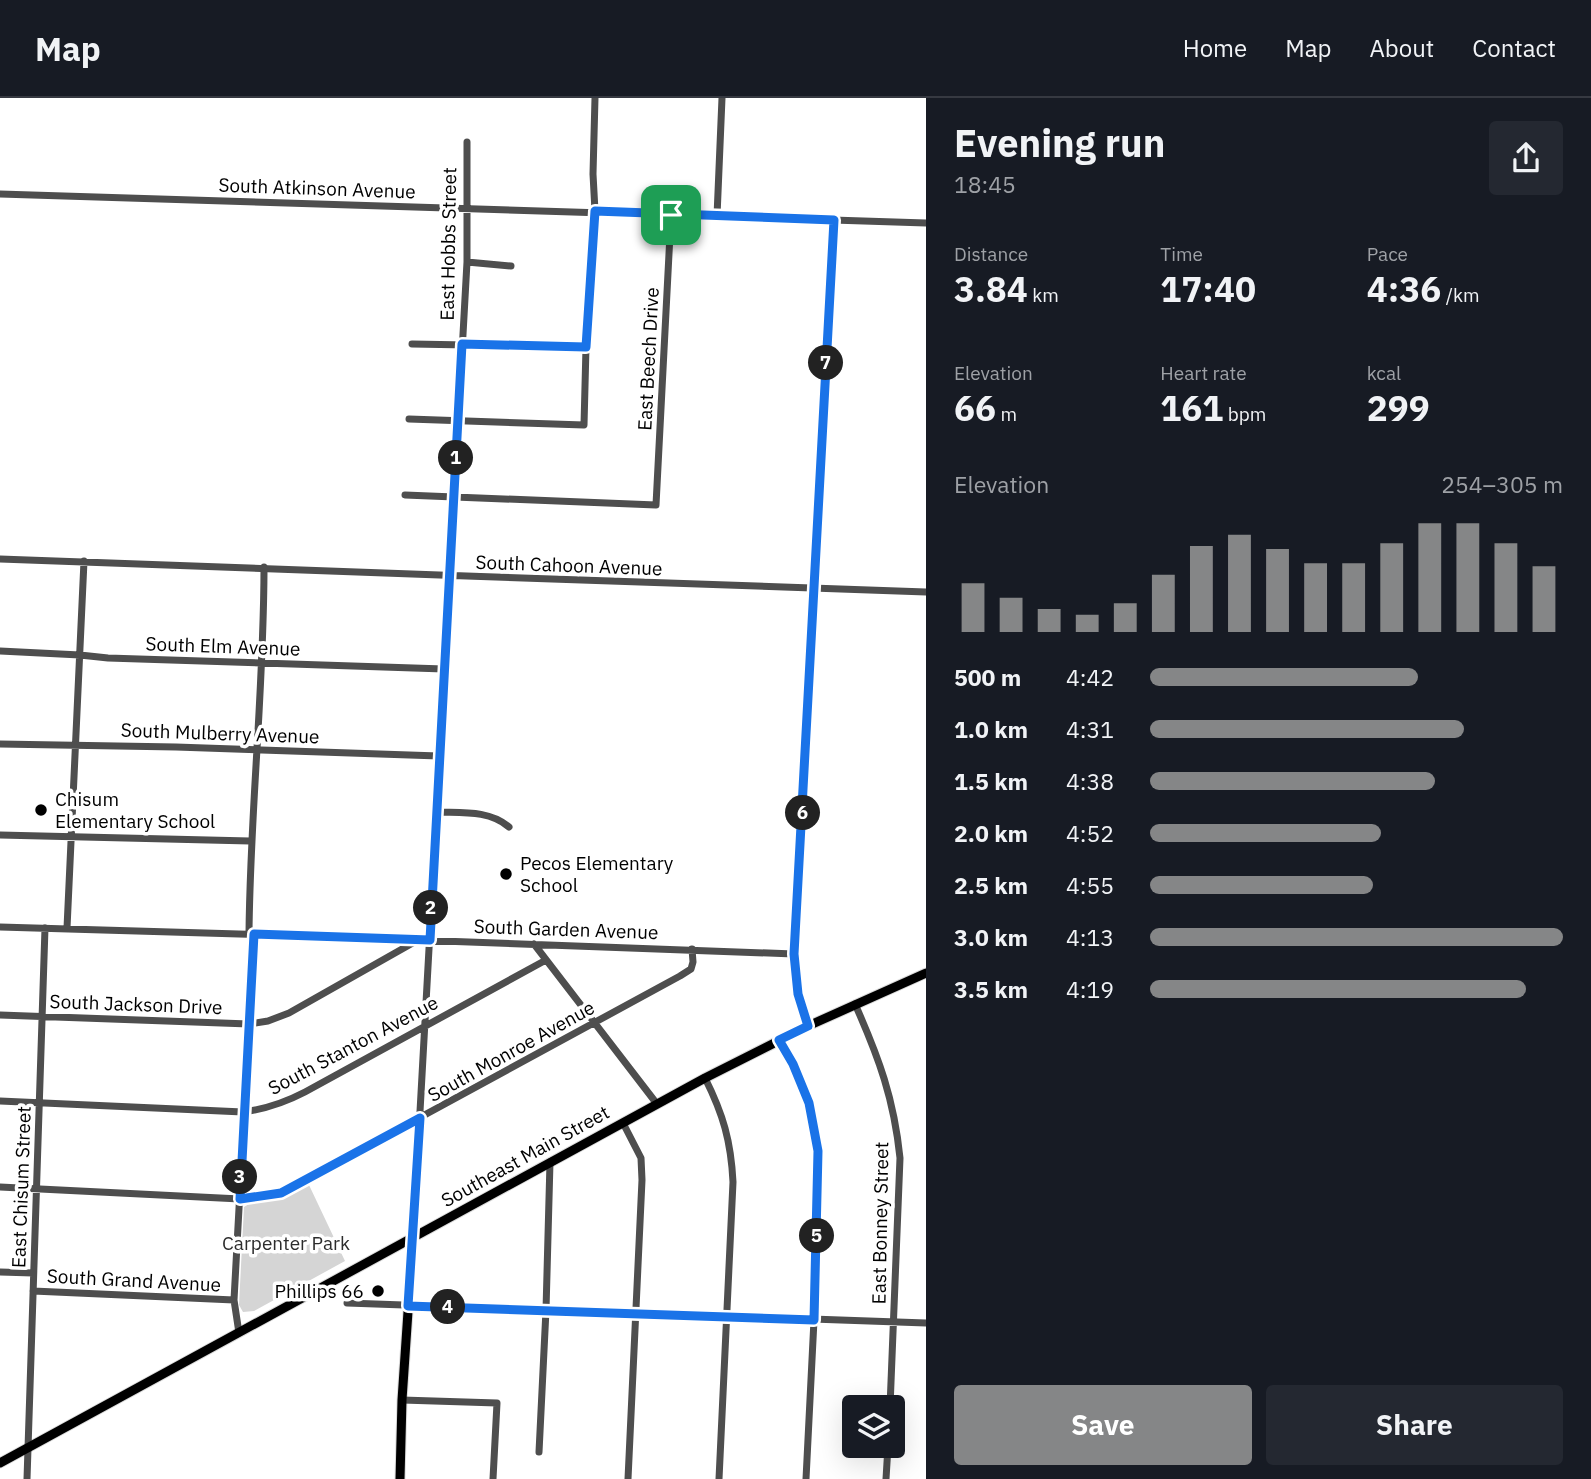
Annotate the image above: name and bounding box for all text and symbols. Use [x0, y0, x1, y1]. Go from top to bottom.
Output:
text: Map [35, 27, 101, 70]
text: Home [1183, 32, 1247, 64]
text: Map [1285, 32, 1331, 64]
text: About [1369, 32, 1434, 64]
text: Contact [1472, 32, 1556, 64]
text: Evening run [954, 118, 1165, 167]
button: share [1489, 121, 1563, 195]
street label: East Hobbs Street [435, 167, 461, 321]
text: 18:45 [954, 169, 1016, 199]
street label: South Atkinson Avenue [218, 173, 416, 203]
pin [641, 185, 701, 245]
icon: arrive [652, 196, 690, 234]
text: Distance [954, 242, 1028, 266]
text: Time [1160, 242, 1203, 266]
text: Pace [1367, 242, 1408, 266]
text: 3.84 [954, 266, 1028, 312]
text: 17:40 [1160, 266, 1256, 312]
text: 4:36 [1367, 266, 1441, 312]
text: km [1028, 283, 1059, 307]
text: /km [1441, 283, 1480, 307]
street label: East Beech Drive [632, 287, 664, 431]
pin: 7 [808, 345, 844, 380]
text: 7 [820, 350, 831, 374]
text: Elevation [954, 361, 1033, 385]
text: Heart rate [1160, 361, 1247, 385]
text: kcal [1367, 361, 1401, 385]
text: 66 [954, 385, 996, 431]
text: 161 [1160, 385, 1223, 431]
text: 299 [1367, 385, 1430, 431]
text: m [996, 402, 1017, 426]
text: bpm [1223, 402, 1266, 426]
pin: 1 [438, 440, 474, 476]
text: 1 [450, 445, 461, 469]
text: Elevation [954, 469, 1049, 499]
text: 254–305 m [1441, 469, 1563, 499]
street label: South Cahoon Avenue [475, 550, 663, 580]
street label: South Elm Avenue [145, 631, 301, 661]
text: 500 m [954, 662, 1021, 692]
text: 4:42 [1066, 662, 1114, 692]
text: 1.0 km [954, 714, 1028, 744]
text: 4:31 [1066, 714, 1114, 744]
street label: South Mulberry Avenue [120, 718, 320, 748]
text: 1.5 km [954, 766, 1028, 796]
text: 4:38 [1066, 766, 1114, 796]
place label: Chisum Elementary School [55, 787, 215, 833]
pin: 6 [786, 796, 820, 830]
text: 6 [797, 800, 808, 824]
marker: Chisum Elementary School [33, 802, 49, 818]
text: 2.0 km [954, 818, 1028, 848]
text: 4:52 [1066, 818, 1114, 848]
place label: Pecos Elementary School [520, 851, 674, 897]
marker: Pecos Elementary School [498, 866, 514, 882]
text: 2.5 km [954, 870, 1028, 900]
text: 4:55 [1066, 870, 1114, 900]
pin: 2 [414, 890, 448, 926]
text: 2 [425, 895, 436, 919]
street label: South Garden Avenue [473, 914, 659, 944]
text: 3.0 km [954, 922, 1028, 952]
text: 4:13 [1066, 922, 1114, 952]
text: 3.5 km [954, 974, 1028, 1004]
text: 4:19 [1066, 974, 1114, 1004]
street label: South Jackson Drive [49, 989, 223, 1019]
street label: South Stanton Avenue [264, 990, 442, 1100]
street label: South Monroe Avenue [423, 995, 599, 1107]
street label: Southeast Main Street [437, 1100, 613, 1212]
street label: East Chisum Street [6, 1106, 36, 1268]
street label: East Bonney Street [867, 1142, 893, 1304]
pin: 3 [222, 1160, 258, 1194]
text: 3 [234, 1164, 245, 1188]
pin: 5 [800, 1218, 834, 1254]
text: 5 [811, 1223, 822, 1247]
park label: Carpenter Park [222, 1231, 350, 1255]
street label: South Grand Avenue [46, 1263, 222, 1297]
place label: Phillips 66 [274, 1279, 364, 1303]
marker: Phillips 66 [370, 1283, 386, 1299]
pin: 4 [430, 1290, 466, 1324]
text: 4 [442, 1294, 453, 1318]
button: Save [954, 1385, 1252, 1465]
button: Share [1266, 1385, 1563, 1465]
map controls [842, 1395, 905, 1458]
button: layers [842, 1395, 905, 1458]

